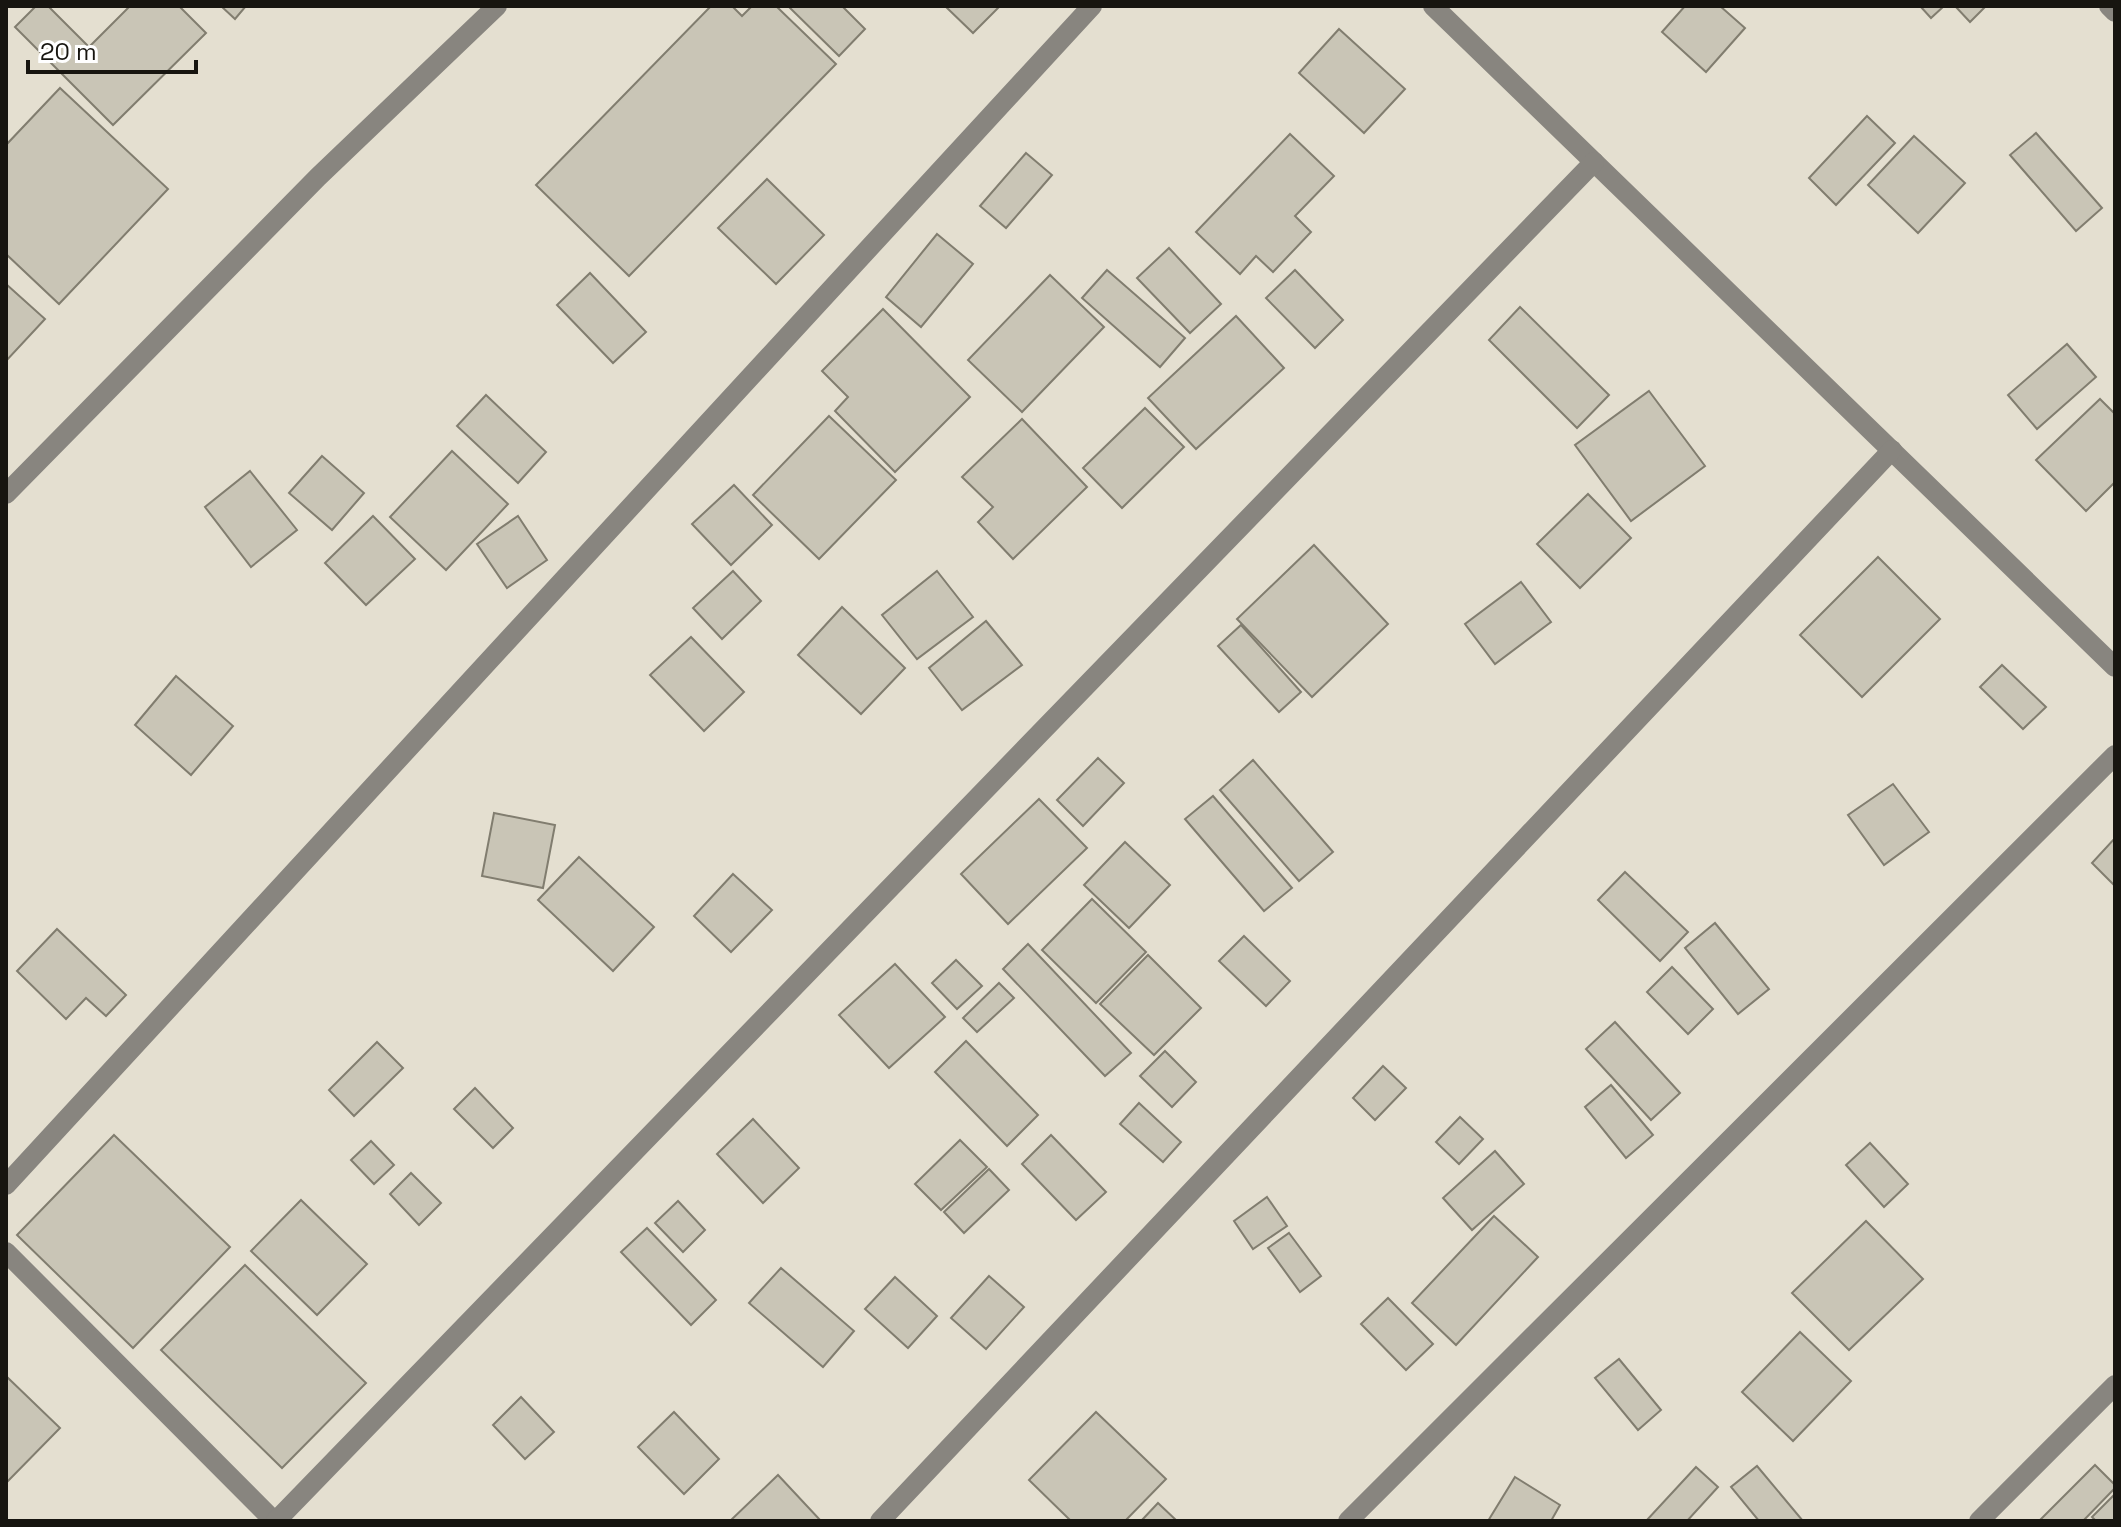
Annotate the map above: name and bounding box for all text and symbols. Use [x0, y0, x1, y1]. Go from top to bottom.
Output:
scale bar [28, 24, 196, 74]
text: 20 m [40, 36, 97, 67]

